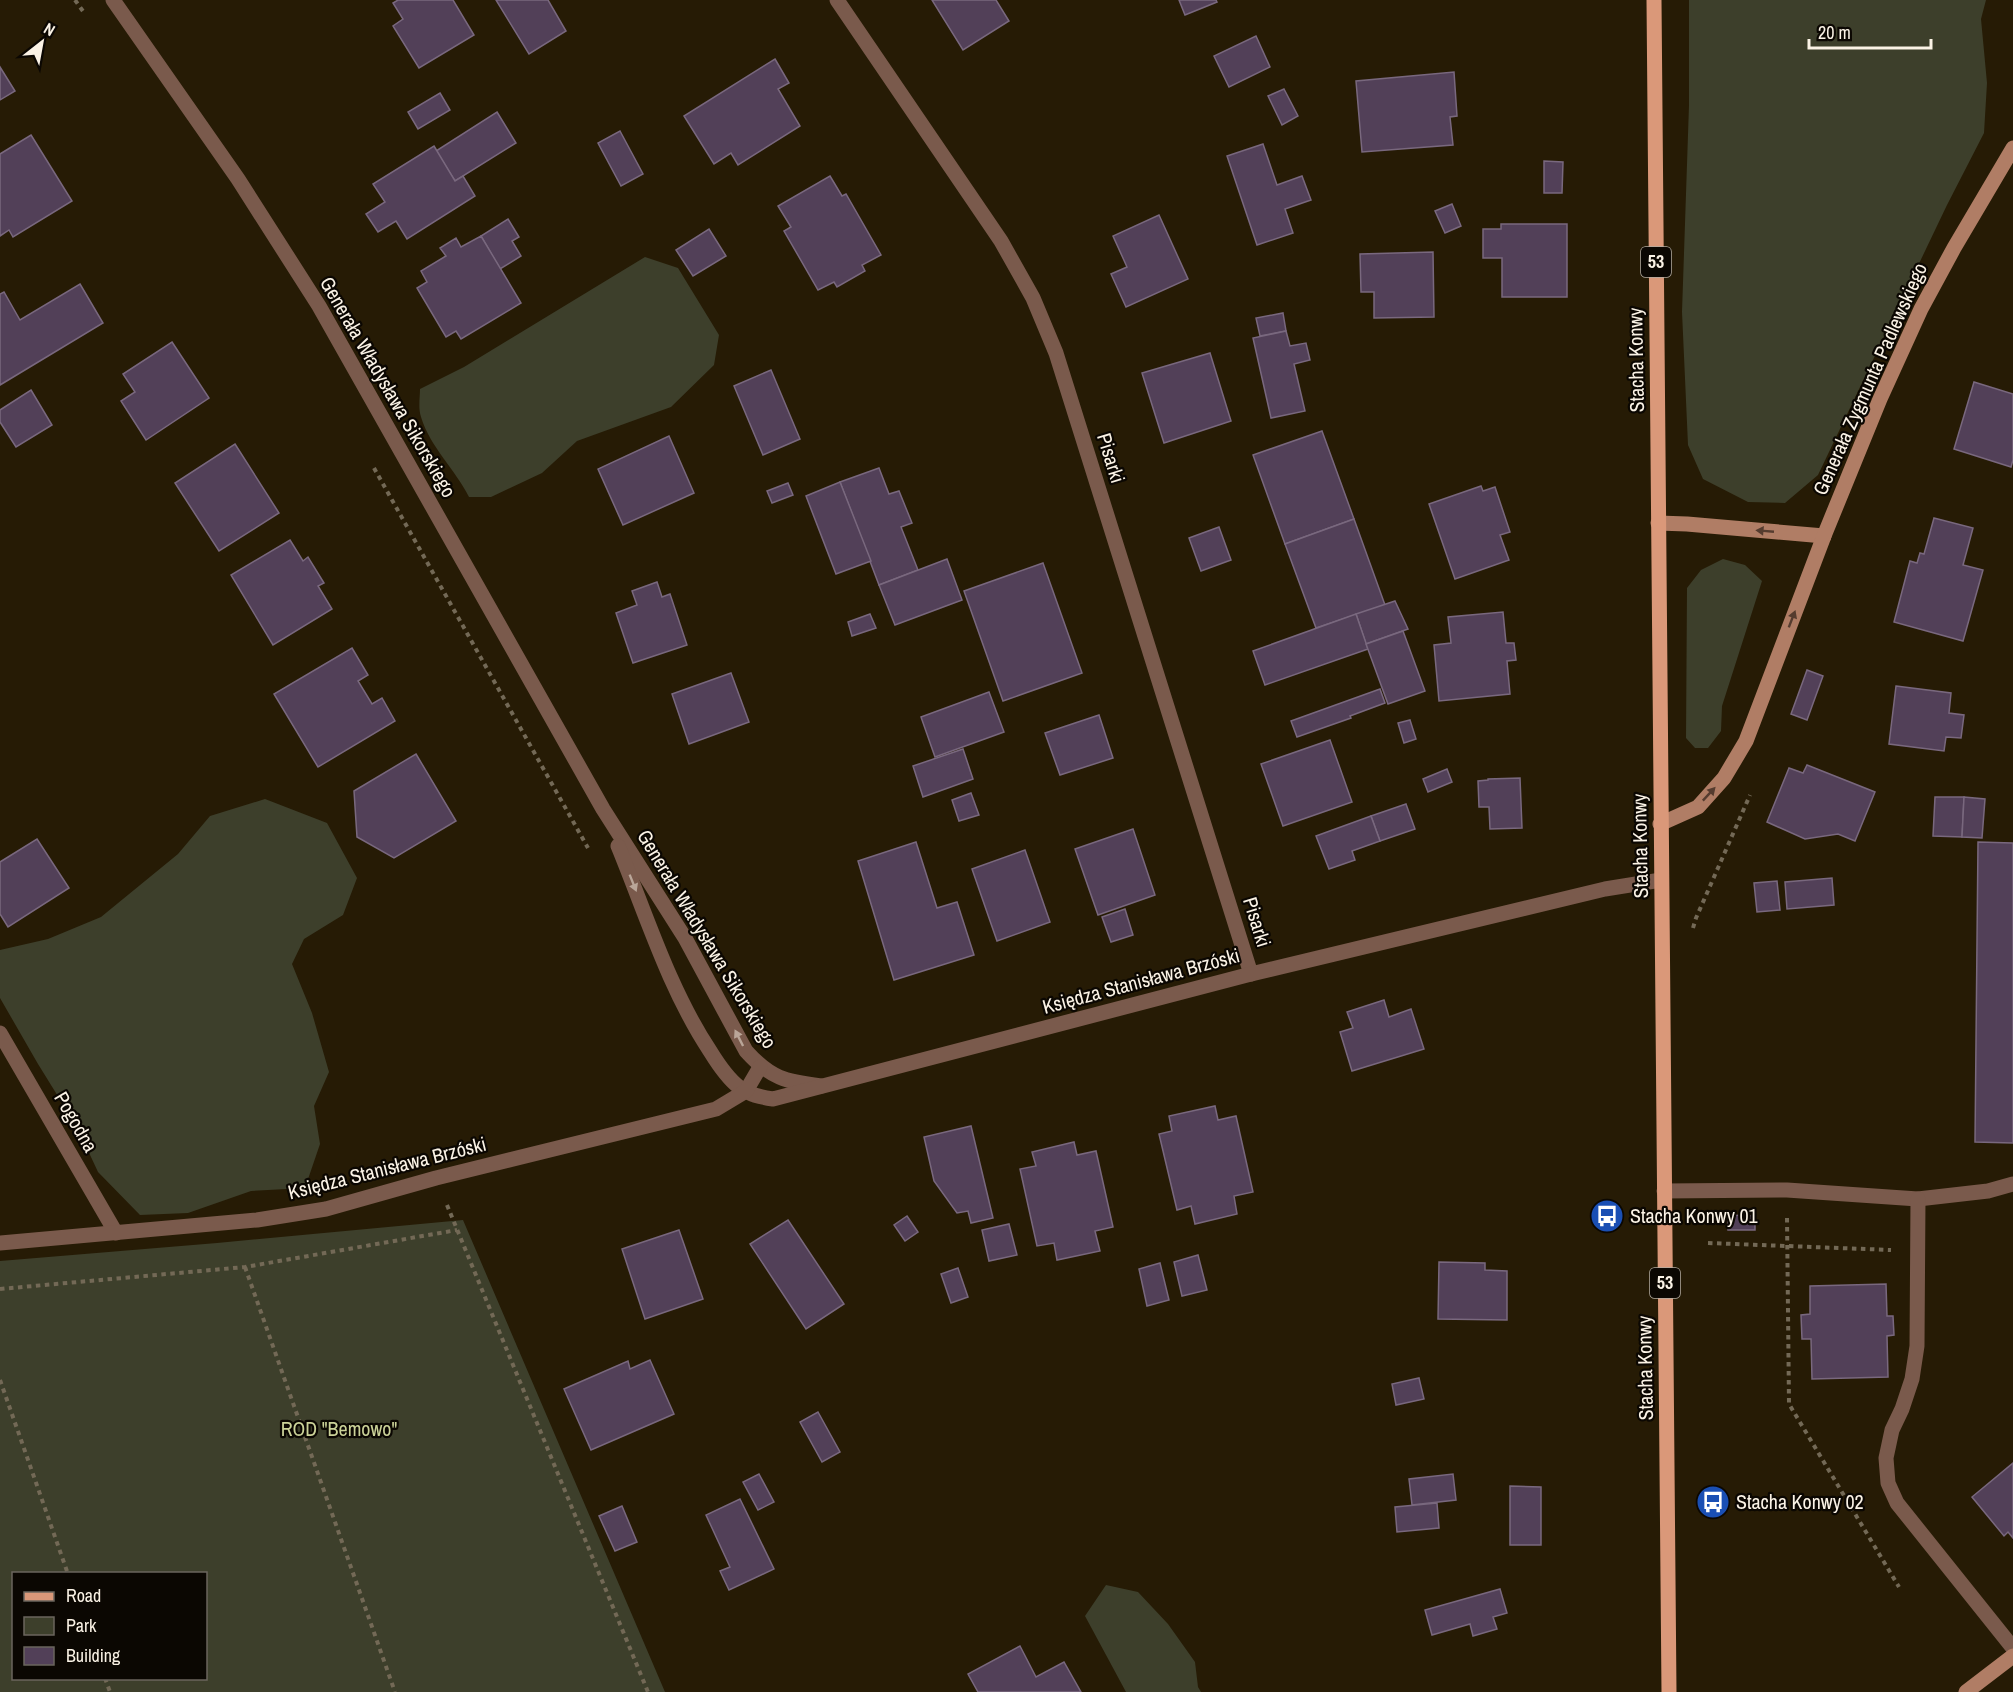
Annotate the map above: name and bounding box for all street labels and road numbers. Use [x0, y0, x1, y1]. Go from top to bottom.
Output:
road number: 53 [1641, 247, 1671, 277]
street label: Generała Zygmunta Padlewskiego [1806, 258, 1933, 499]
street label: Generała Władysława Sikorskiego [314, 271, 463, 502]
street label: Stacha Konwy [1621, 307, 1650, 413]
street label: Pisarki [1091, 429, 1132, 486]
street label: Stacha Konwy [1625, 793, 1654, 899]
street label: Generała Władysława Sikorskiego [631, 824, 784, 1053]
street label: Pisarki [1237, 893, 1278, 950]
street label: Księdza Stanisława Brzóski [1039, 941, 1243, 1020]
street label: Pogodna [48, 1087, 105, 1157]
street label: Księdza Stanisława Brzóski [285, 1130, 489, 1205]
road number: 53 [1650, 1268, 1680, 1298]
street label: Stacha Konwy [1630, 1315, 1659, 1421]

